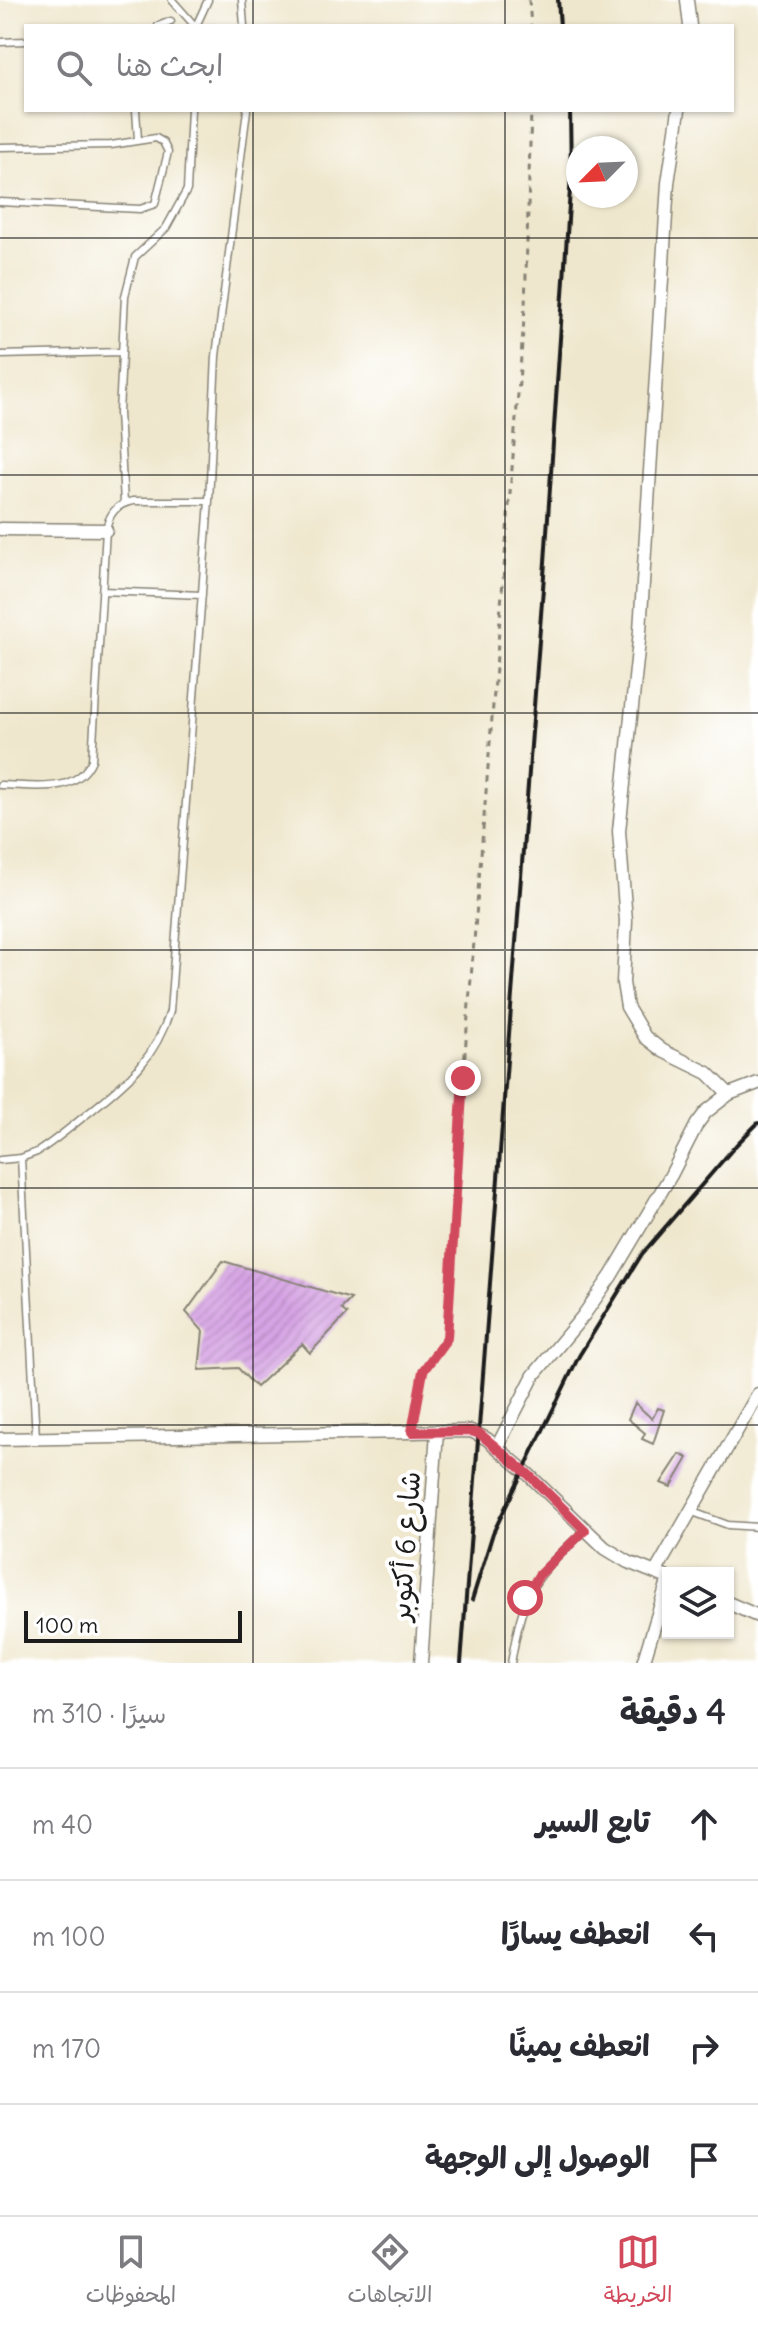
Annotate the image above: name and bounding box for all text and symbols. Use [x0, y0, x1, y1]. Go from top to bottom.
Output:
search box [24, 24, 734, 112]
icon: search [52, 46, 96, 90]
text: ابحث هنا [116, 46, 223, 84]
north arrow [566, 136, 638, 208]
route end [445, 1060, 481, 1096]
street label: شارع 6 أكتوبر [382, 1470, 430, 1624]
map controls [662, 1567, 734, 1639]
button: layers [662, 1567, 734, 1639]
route start [507, 1580, 543, 1616]
scale bar [24, 1607, 242, 1643]
text: 100 m [36, 1611, 98, 1639]
text: 4 دقيقة [620, 1690, 726, 1733]
text: سيرًا · 310 m [32, 1697, 166, 1730]
text: تابع السير [536, 1802, 650, 1840]
icon: ahead [682, 1802, 726, 1846]
text: 40 m [32, 1808, 93, 1841]
text: انعطف يسارًا [501, 1914, 650, 1952]
icon: left [682, 1914, 726, 1958]
text: 100 m [32, 1920, 106, 1953]
text: انعطف يمينًا [509, 2026, 650, 2064]
icon: right [682, 2026, 726, 2070]
text: 170 m [32, 2032, 101, 2065]
text: الوصول إلى الوجهة [425, 2138, 650, 2176]
icon: arrive [682, 2138, 726, 2182]
tab: المحفوظات [86, 2230, 176, 2314]
tab: الاتجاهات [348, 2230, 432, 2314]
tab: الخريطة [604, 2230, 672, 2314]

